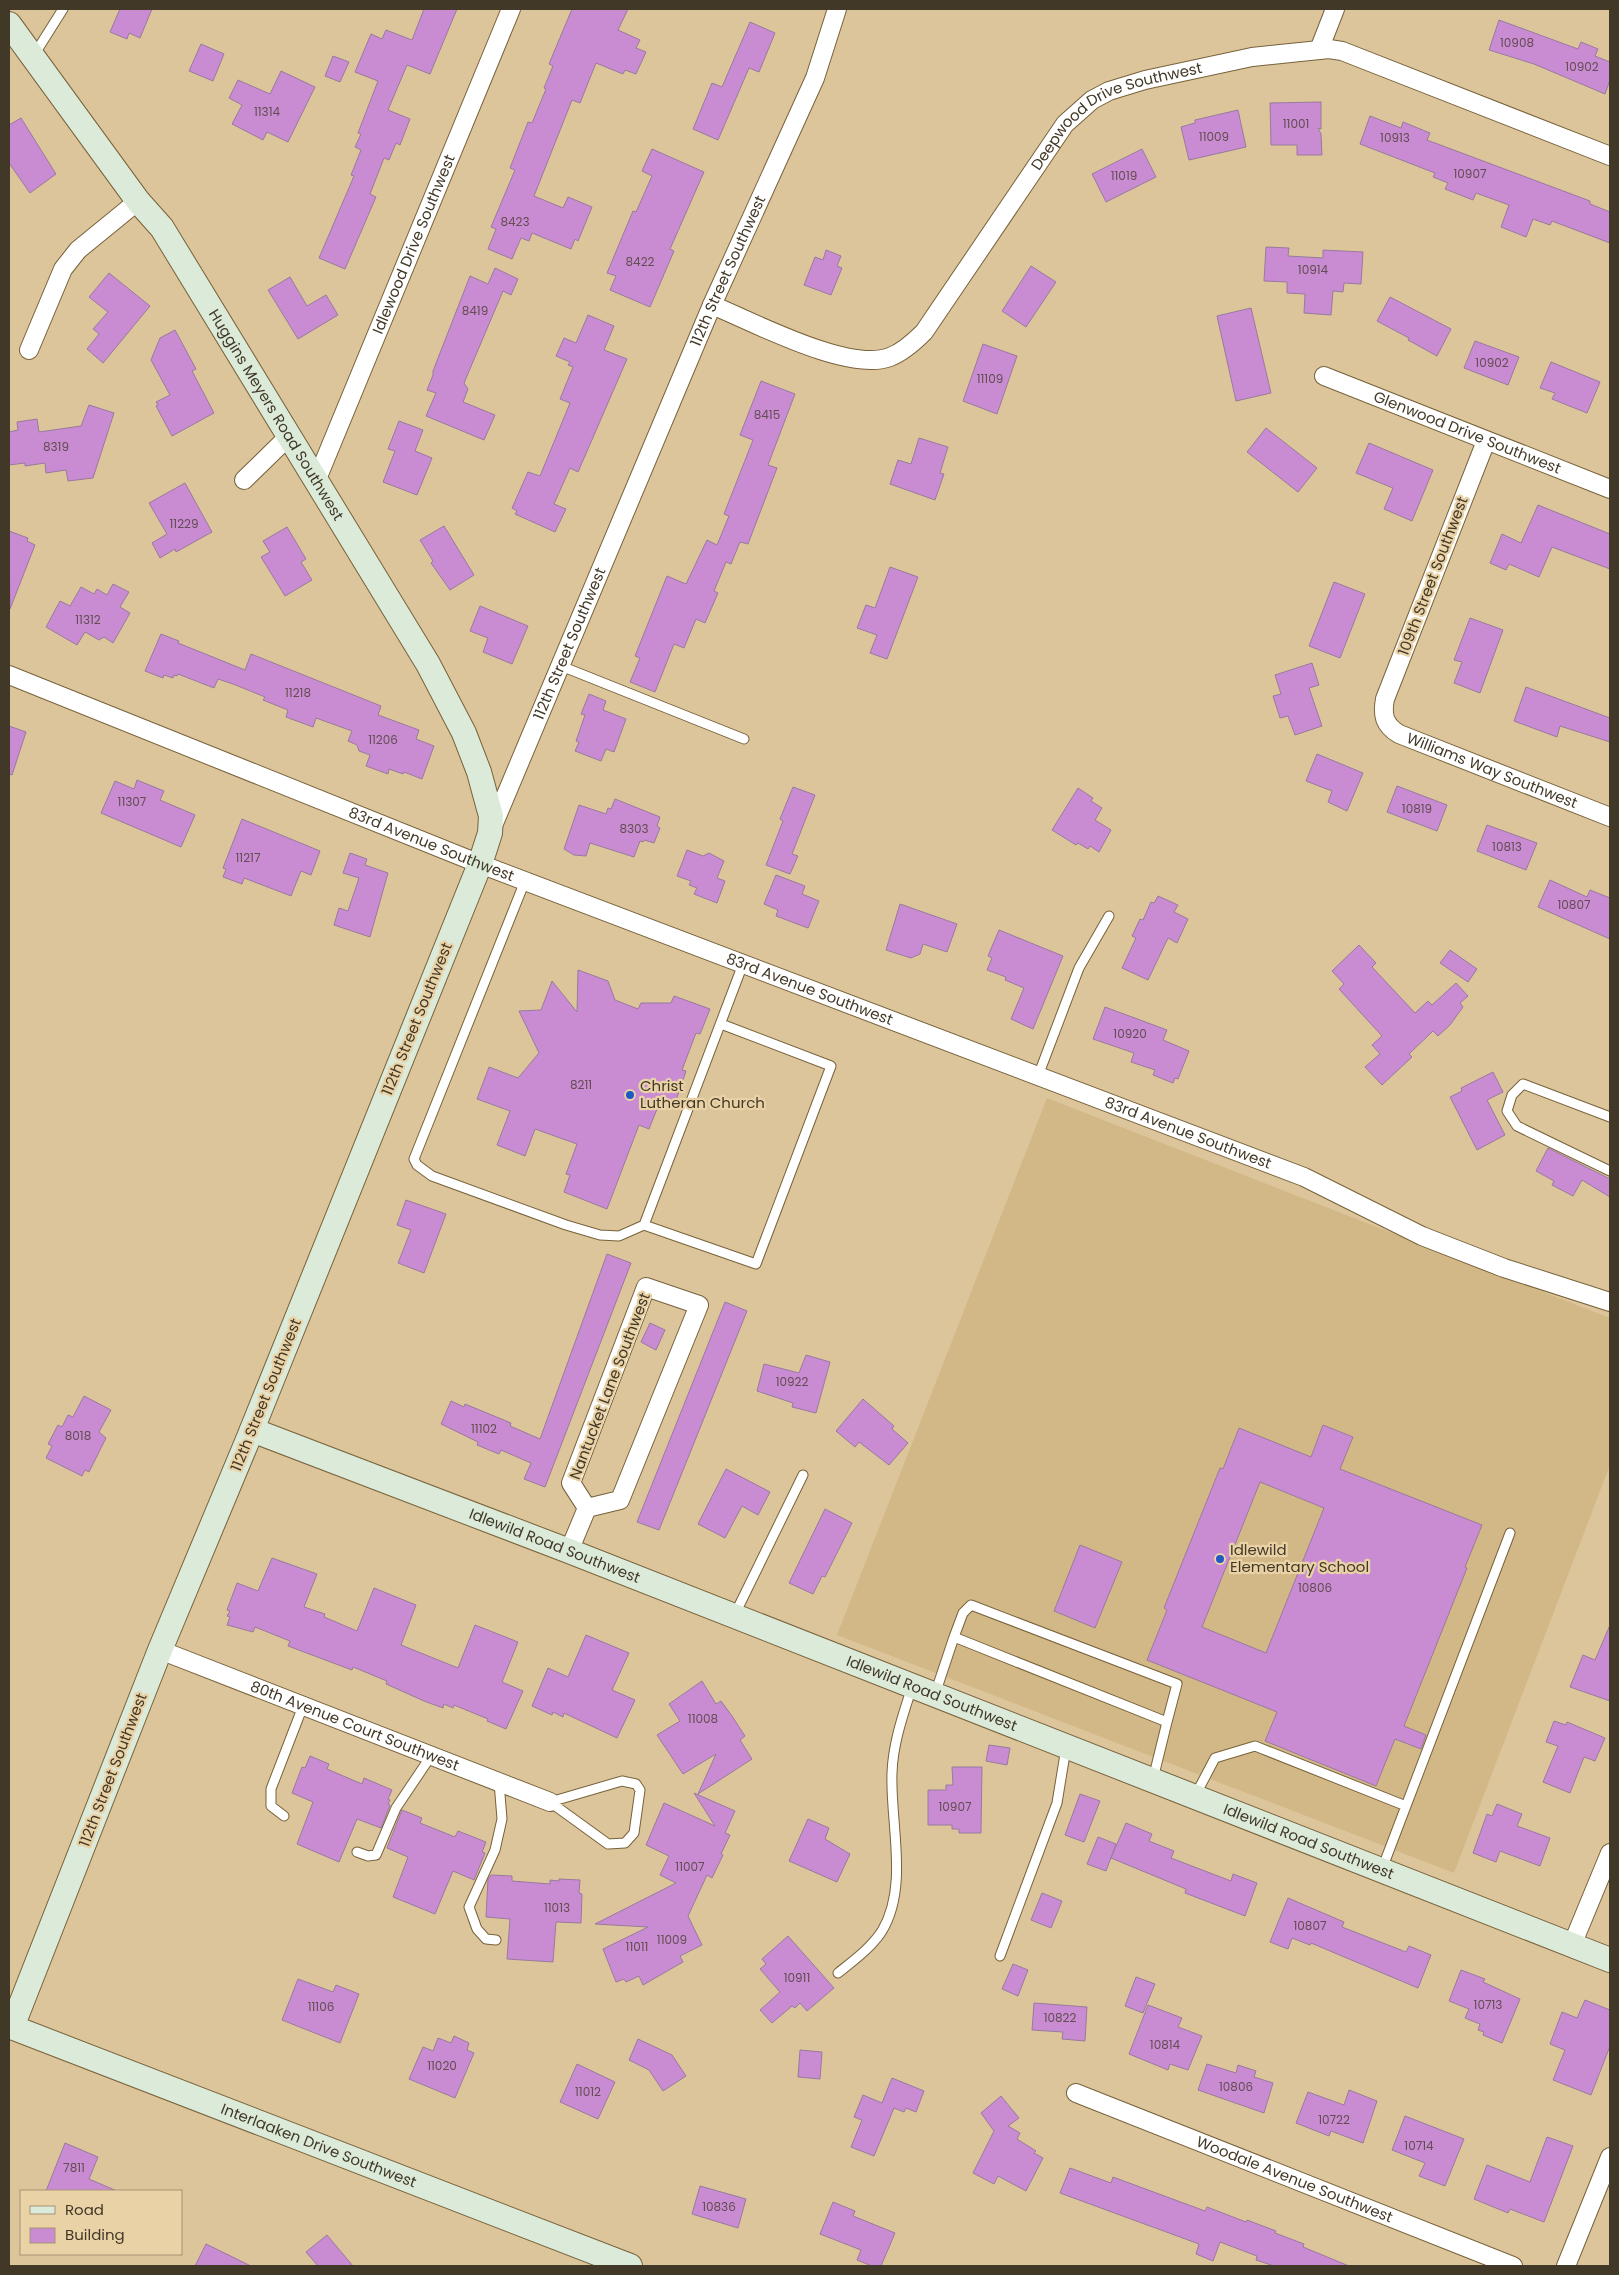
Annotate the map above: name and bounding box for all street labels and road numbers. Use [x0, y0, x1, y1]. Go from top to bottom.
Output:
street label: Deepwood Drive Southwest [1026, 57, 1204, 174]
street label: Idlewood Drive Southwest [367, 151, 460, 337]
street label: 112th Street Southwest [685, 192, 770, 350]
street label: Huggins Meyers Road Southwest [204, 305, 349, 524]
street label: Glenwood Drive Southwest [1371, 386, 1564, 479]
street label: 109th Street Southwest [1393, 493, 1473, 658]
street label: 112th Street Southwest [528, 564, 610, 723]
street label: Williams Way Southwest [1404, 727, 1581, 813]
street label: 83rd Avenue Southwest [346, 801, 517, 886]
street label: 112th Street Southwest [376, 939, 457, 1098]
street label: 83rd Avenue Southwest [723, 948, 896, 1030]
street label: 83rd Avenue Southwest [1102, 1091, 1275, 1174]
street label: Nantucket Lane Southwest [564, 1289, 655, 1482]
street label: 112th Street Southwest [225, 1315, 306, 1474]
street label: Idlewild Road Southwest [466, 1503, 643, 1588]
street label: Idlewild Road Southwest [843, 1650, 1020, 1736]
street label: 80th Avenue Court Southwest [248, 1675, 462, 1776]
street label: 112th Street Southwest [73, 1690, 152, 1850]
street label: Idlewild Road Southwest [1220, 1798, 1397, 1884]
street label: Interlaaken Drive Southwest [218, 2098, 420, 2193]
street label: Woodale Avenue Southwest [1193, 2131, 1396, 2227]

